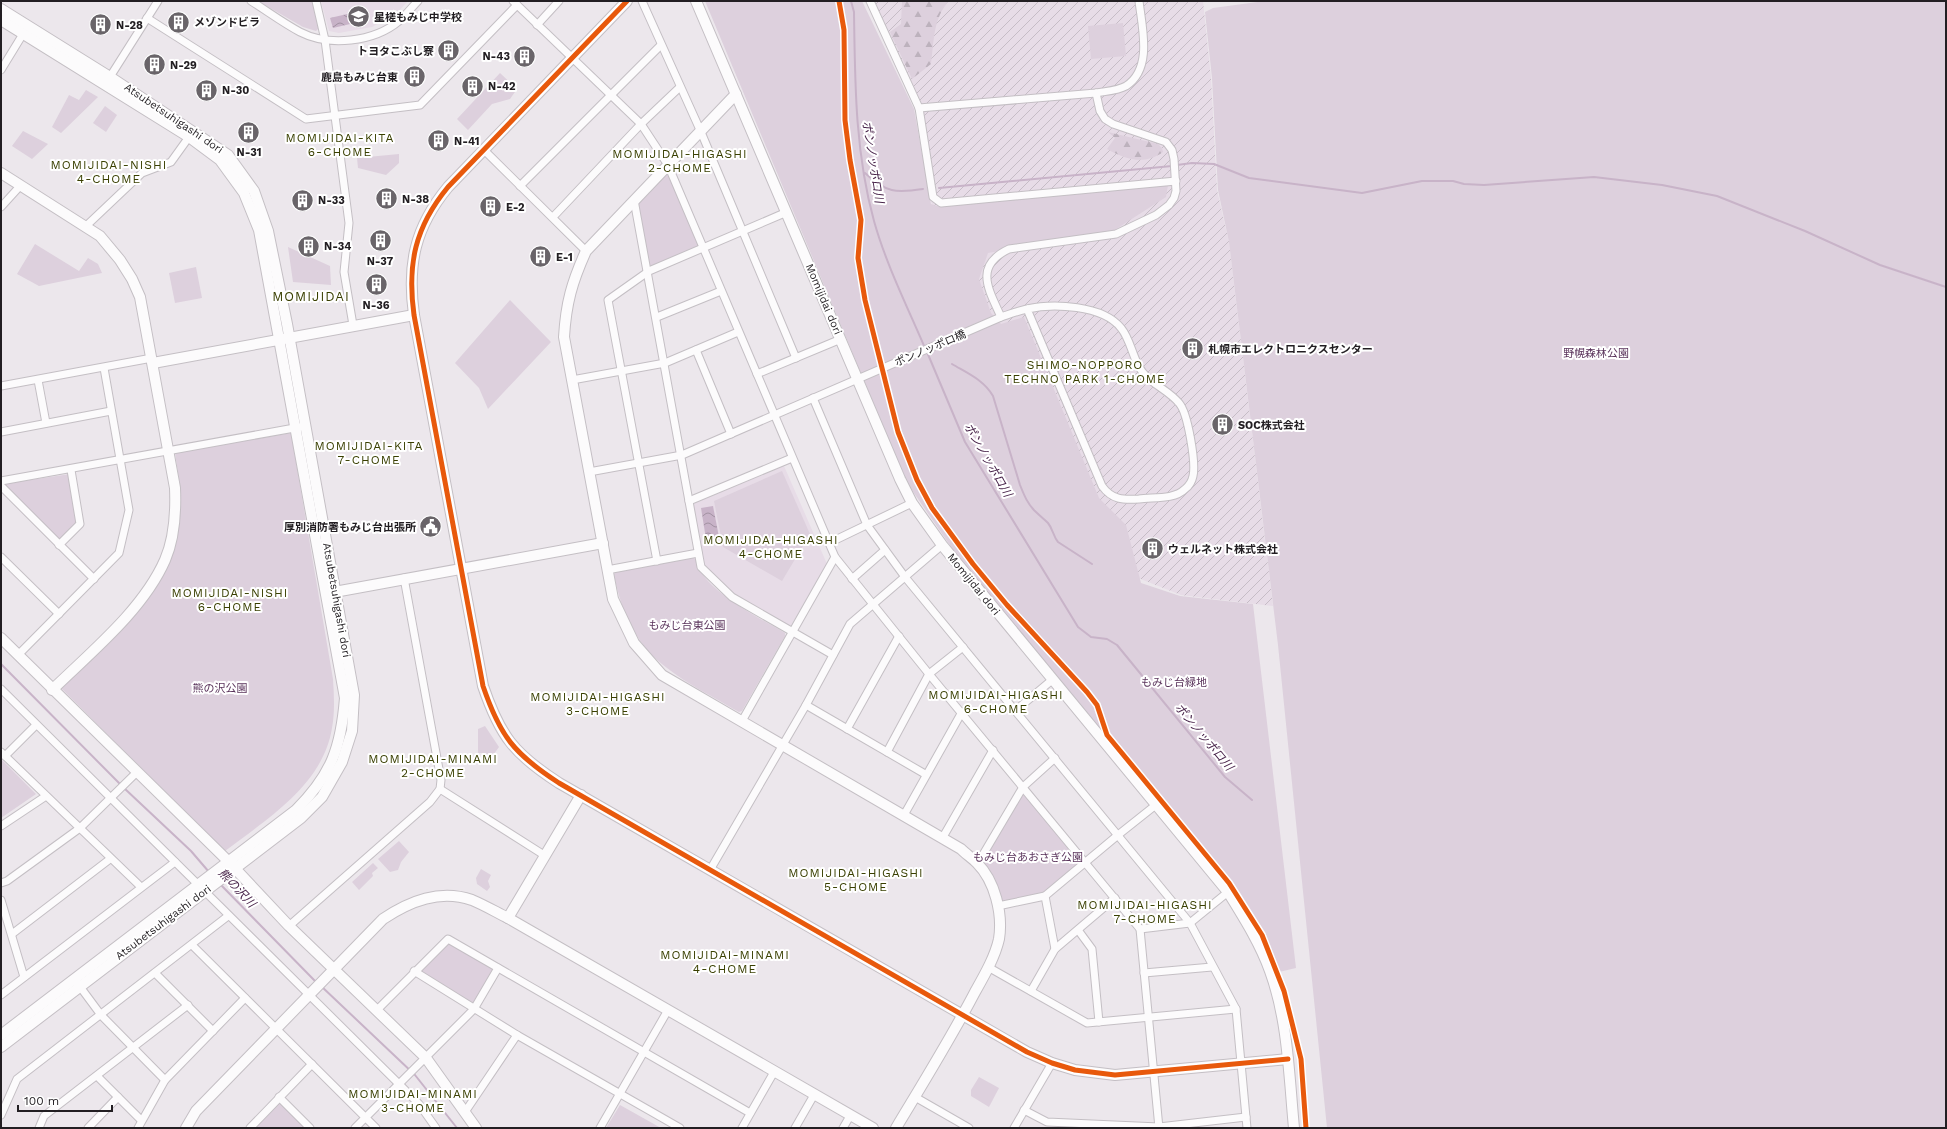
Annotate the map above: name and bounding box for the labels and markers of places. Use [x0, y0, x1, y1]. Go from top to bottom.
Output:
school or university icon: 星槎もみじ中学校 [345, 4, 371, 30]
building icon: メゾンドビラ [166, 9, 192, 35]
place label: 星槎もみじ中学校 [374, 11, 462, 24]
building icon: N-28 [88, 12, 114, 38]
place label: メゾンドビラ [194, 16, 260, 29]
place label: N-28 [116, 19, 143, 32]
building icon: トヨタこぶし寮 [436, 38, 462, 64]
building icon: N-43 [512, 43, 538, 69]
place label: トヨタこぶし寮 [357, 45, 434, 58]
place label: N-43 [482, 50, 510, 63]
building icon: N-29 [142, 52, 168, 78]
place label: N-29 [170, 59, 197, 72]
building icon: 鹿島もみじ台東 [401, 64, 427, 90]
place label: 鹿島もみじ台東 [321, 71, 398, 84]
building icon: N-42 [459, 73, 485, 99]
building icon: N-30 [194, 77, 220, 103]
place label: N-42 [488, 80, 516, 93]
place label: N-30 [222, 84, 249, 97]
building icon: N-31 [236, 119, 262, 145]
building icon: N-41 [425, 128, 451, 154]
place label: N-41 [454, 135, 480, 148]
place label: N-31 [237, 146, 261, 159]
building icon: N-38 [374, 186, 400, 212]
building icon: N-33 [290, 187, 316, 213]
place label: N-38 [402, 193, 429, 206]
place label: N-33 [318, 194, 345, 207]
building icon: E-2 [478, 194, 504, 220]
place label: E-2 [506, 201, 525, 214]
building icon: N-37 [367, 228, 393, 254]
building icon: N-34 [295, 233, 321, 259]
place label: N-34 [324, 240, 351, 253]
building icon: E-1 [528, 244, 554, 270]
place label: E-1 [556, 251, 573, 264]
place label: N-37 [367, 255, 394, 268]
building icon: N-36 [363, 272, 389, 298]
place label: N-36 [363, 299, 390, 312]
building icon: 札幌市エレクトロニクスセンター [1179, 336, 1205, 362]
place label: 札幌市エレクトロニクスセンター [1208, 343, 1373, 356]
building icon: SOC株式会社 [1209, 412, 1235, 438]
place label: SOC株式会社 [1238, 419, 1305, 432]
public building icon: 厚別消防署もみじ台出張所 [418, 514, 444, 540]
place label: 厚別消防署もみじ台出張所 [284, 521, 416, 534]
building icon: ウェルネット株式会社 [1140, 536, 1166, 562]
place label: ウェルネット株式会社 [1168, 543, 1278, 556]

